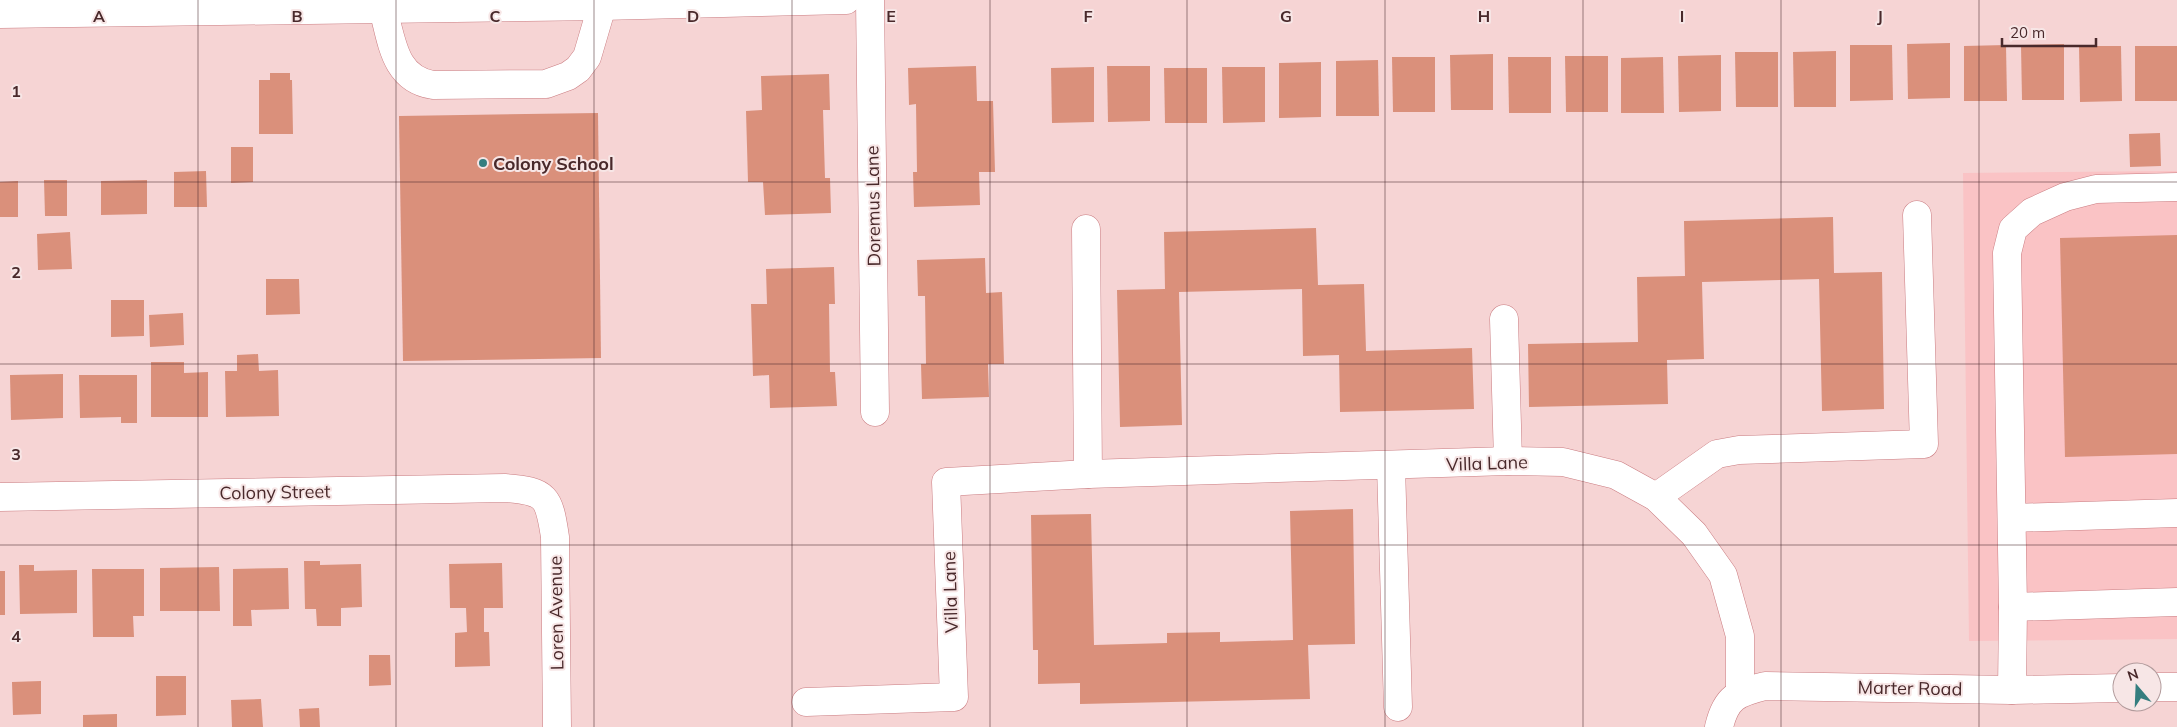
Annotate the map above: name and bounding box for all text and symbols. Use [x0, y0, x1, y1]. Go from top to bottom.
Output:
text: A [93, 6, 105, 26]
text: B [291, 6, 303, 26]
text: C [490, 6, 501, 26]
text: D [687, 6, 699, 26]
text: E [886, 6, 896, 26]
text: F [1083, 6, 1093, 26]
text: G [1280, 6, 1292, 26]
text: H [1478, 6, 1490, 26]
text: I [1680, 6, 1684, 26]
text: J [1877, 6, 1883, 26]
scale bar [2002, 15, 2096, 47]
text: 20 m [2010, 23, 2045, 42]
text: 1 [11, 81, 21, 101]
street label: Doremus Lane [860, 145, 886, 267]
place label: Colony School [493, 152, 614, 175]
marker: Colony School [477, 157, 489, 169]
text: 2 [11, 262, 21, 282]
text: 3 [11, 444, 21, 464]
street label: Villa Lane [1446, 450, 1528, 476]
street label: Colony Street [219, 480, 331, 504]
street label: Villa Lane [937, 551, 963, 633]
street label: Loren Avenue [544, 556, 568, 670]
text: 4 [11, 626, 21, 646]
north arrow [2112, 662, 2162, 712]
text: N [2125, 664, 2141, 685]
street label: Marter Road [1857, 676, 1963, 700]

